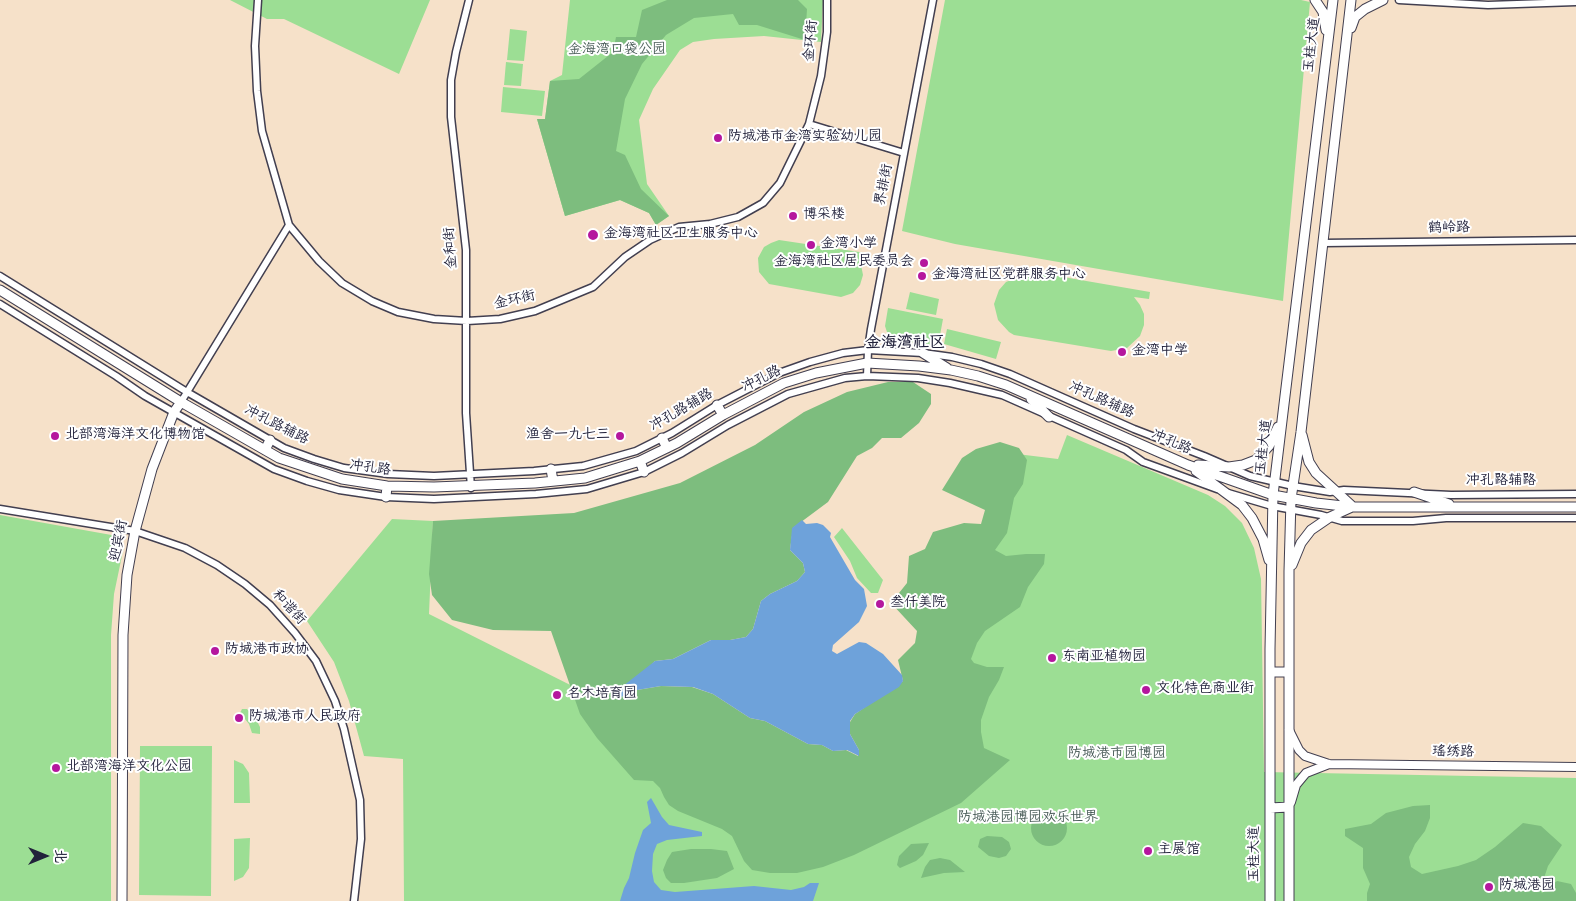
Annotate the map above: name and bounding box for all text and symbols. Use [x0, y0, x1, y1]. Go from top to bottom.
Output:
street label: 玉桂大道 [1301, 16, 1325, 74]
street label: 金环街 [802, 19, 822, 63]
park label: 金海湾口袋公园 [568, 43, 666, 59]
place label: 防城港市金湾实验幼儿园 [728, 130, 882, 146]
marker: 防城港市金湾实验幼儿园 [712, 132, 724, 144]
street label: 界排街 [873, 163, 897, 207]
place label: 博采楼 [803, 208, 845, 224]
marker: 博采楼 [787, 210, 799, 222]
street label: 鹤岭路 [1428, 220, 1470, 238]
street label: 金和街 [442, 226, 462, 270]
place label: 金海湾社区卫生服务中心 [604, 227, 758, 243]
marker: 金海湾社区卫生服务中心 [586, 228, 600, 242]
place label: 金湾小学 [821, 237, 877, 253]
marker: 金湾小学 [805, 239, 817, 251]
place label: 金海湾社区居民委员会 [774, 255, 914, 271]
marker: 金海湾社区居民委员会 [918, 257, 930, 269]
place label: 金海湾社区党群服务中心 [932, 268, 1086, 284]
marker: 金海湾社区党群服务中心 [916, 270, 928, 282]
street label: 金环街 [493, 288, 537, 314]
district label: 金海湾社区 [865, 334, 945, 354]
place label: 金湾中学 [1132, 344, 1188, 360]
marker: 金湾中学 [1116, 346, 1128, 358]
street label: 冲孔路 [739, 363, 785, 397]
street label: 冲孔路辅路 [1066, 379, 1136, 423]
street label: 冲孔路辅路 [647, 386, 717, 436]
street label: 冲孔路辅路 [241, 403, 311, 449]
street label: 玉桂大道 [1253, 418, 1277, 476]
street label: 冲孔路 [1148, 427, 1194, 459]
place label: 北部湾海洋文化博物馆 [65, 428, 205, 444]
place label: 渔舍一九七三 [526, 428, 610, 444]
marker: 北部湾海洋文化博物馆 [49, 430, 61, 442]
marker: 渔舍一九七三 [614, 430, 626, 442]
street label: 冲孔路 [348, 458, 392, 480]
street label: 冲孔路辅路 [1466, 474, 1536, 490]
street label: 迎宾街 [108, 519, 132, 563]
street label: 和谐街 [268, 587, 308, 629]
place label: 叁仟美院 [890, 596, 946, 612]
marker: 叁仟美院 [874, 598, 886, 610]
place label: 防城港市政协 [225, 643, 309, 659]
marker: 防城港市政协 [209, 645, 221, 657]
place label: 东南亚植物园 [1062, 650, 1146, 666]
marker: 东南亚植物园 [1046, 652, 1058, 664]
place label: 文化特色商业街 [1156, 682, 1254, 698]
marker: 文化特色商业街 [1140, 684, 1152, 696]
place label: 名木培育园 [567, 687, 637, 703]
marker: 名木培育园 [551, 689, 563, 701]
place label: 防城港市人民政府 [249, 710, 361, 726]
marker: 防城港市人民政府 [233, 712, 245, 724]
street label: 瑶绣路 [1432, 744, 1474, 762]
park label: 防城港市园博园 [1068, 747, 1166, 763]
place label: 北部湾海洋文化公园 [66, 760, 192, 776]
marker: 北部湾海洋文化公园 [50, 762, 62, 774]
park label: 防城港园博园欢乐世界 [958, 811, 1098, 827]
street label: 玉桂大道 [1248, 826, 1264, 882]
north arrow [20, 831, 70, 881]
place label: 主展馆 [1158, 843, 1200, 859]
marker: 主展馆 [1142, 845, 1154, 857]
text: 北 [49, 849, 71, 863]
place label: 防城港园 [1499, 879, 1555, 895]
marker: 防城港园 [1483, 881, 1495, 893]

